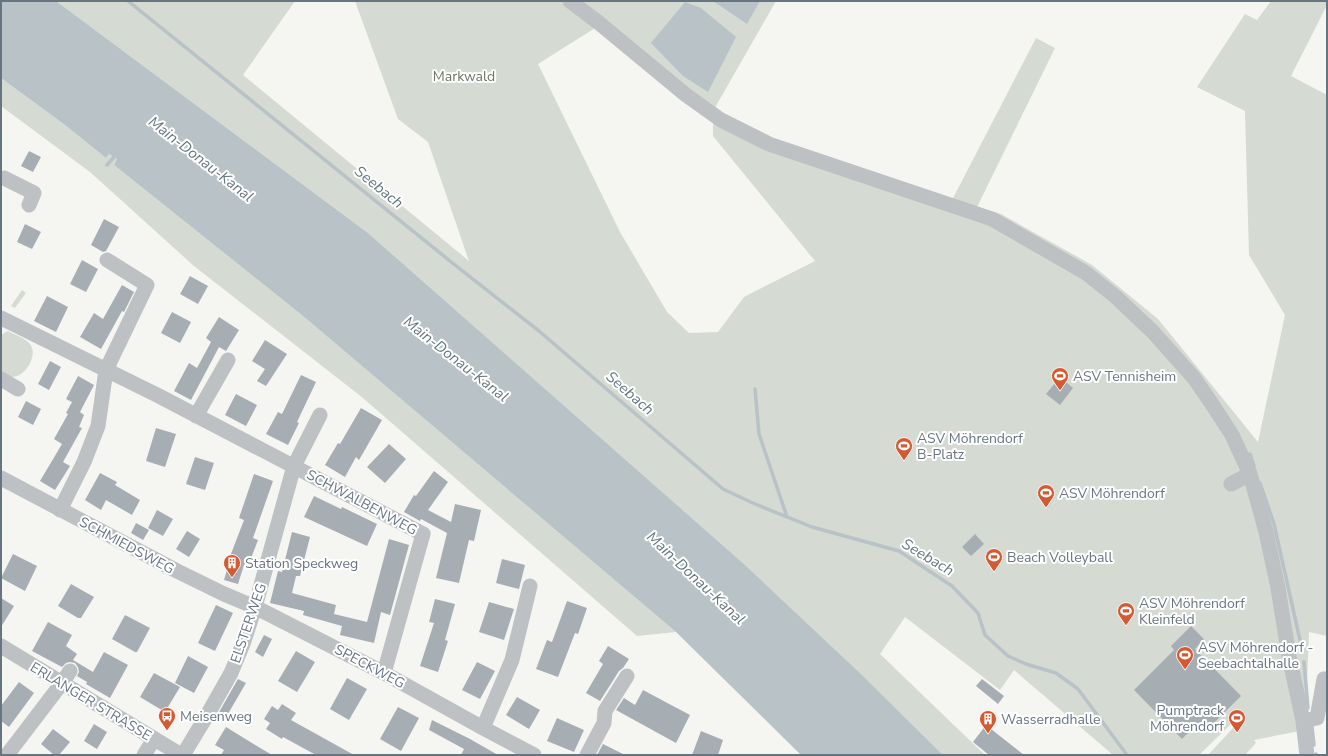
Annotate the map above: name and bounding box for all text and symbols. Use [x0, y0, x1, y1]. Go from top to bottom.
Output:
park label: Markwald [433, 67, 495, 86]
water label: Main-Donau-Kanal [144, 112, 258, 206]
water label: Seebach [350, 161, 408, 213]
water label: Main-Donau-Kanal [399, 312, 513, 406]
sports icon: ASV Tennisheim [1050, 366, 1070, 391]
water label: Seebach [602, 367, 658, 419]
place label: ASV Tennisheim [1073, 367, 1176, 386]
place label: ASV Möhrendorf B-Platz [917, 429, 1023, 464]
sports icon: ASV Möhrendorf B-Platz [894, 436, 914, 461]
street label: SCHWALBENWEG [303, 465, 420, 540]
sports icon: ASV Möhrendorf [1036, 483, 1056, 508]
place label: ASV Möhrendorf [1059, 484, 1165, 503]
street label: SCHMIEDSWEG [76, 512, 178, 578]
water label: Main-Donau-Kanal [642, 527, 750, 629]
water label: Seebach [898, 534, 958, 580]
sports icon: Beach Volleyball [984, 547, 1004, 572]
place label: Beach Volleyball [1007, 548, 1113, 567]
building icon: Station Speckweg [222, 553, 242, 578]
place label: Station Speckweg [245, 554, 358, 573]
street label: ELSTERWEG [226, 581, 271, 666]
place label: ASV Möhrendorf Kleinfeld [1139, 594, 1245, 629]
sports icon: ASV Möhrendorf Kleinfeld [1116, 601, 1136, 626]
place label: ASV Möhrendorf - Seebachtalhalle [1198, 638, 1313, 673]
street label: SPECKWEG [331, 640, 408, 693]
sports icon: ASV Möhrendorf - Seebachtalhalle [1175, 645, 1195, 670]
street label: ERLANGER STRASSE [27, 658, 155, 745]
place label: Pumptrack Möhrendorf [1150, 701, 1225, 736]
bus stop icon: Meisenweg [157, 706, 177, 731]
place label: Meisenweg [180, 707, 252, 726]
sports icon: Pumptrack Möhrendorf [1227, 708, 1247, 733]
building icon: Wasserradhalle [978, 709, 998, 734]
place label: Wasserradhalle [1001, 710, 1101, 729]

